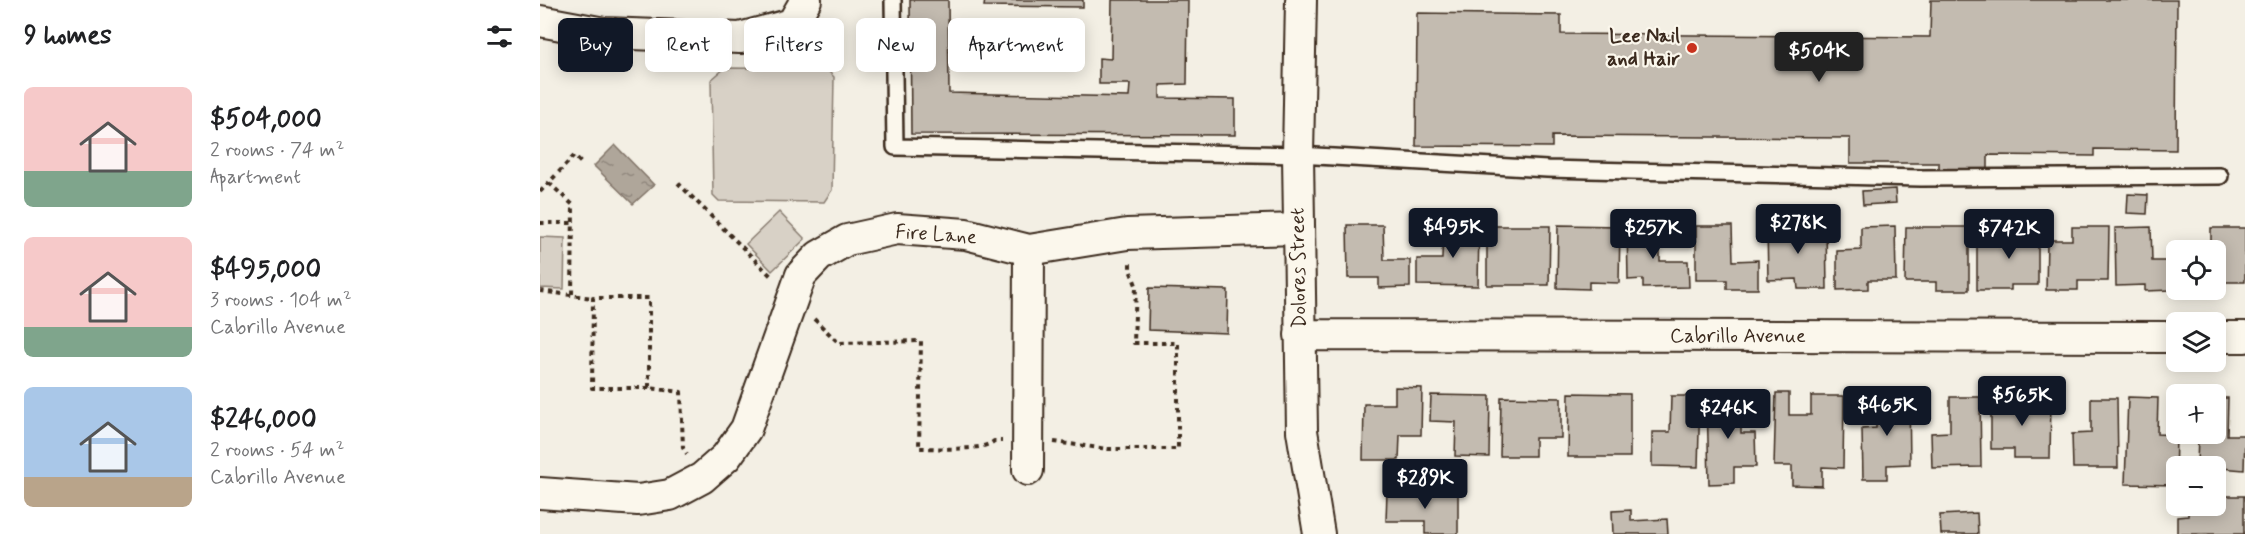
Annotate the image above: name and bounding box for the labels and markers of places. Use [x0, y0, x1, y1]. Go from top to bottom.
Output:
place label: Lee Nail and Hair [1607, 23, 1681, 73]
pin: $504K [1777, 32, 1861, 83]
marker: Lee Nail and Hair [1685, 41, 1699, 55]
pin: $278K [1756, 204, 1840, 255]
pin: $495K [1411, 208, 1495, 259]
pin: $257K [1611, 209, 1695, 260]
pin: $742K [1967, 209, 2051, 260]
pin: $565K [1980, 376, 2064, 427]
pin: $465K [1845, 386, 1929, 437]
pin: $246K [1686, 389, 1770, 440]
pin: $289K [1383, 459, 1467, 510]

